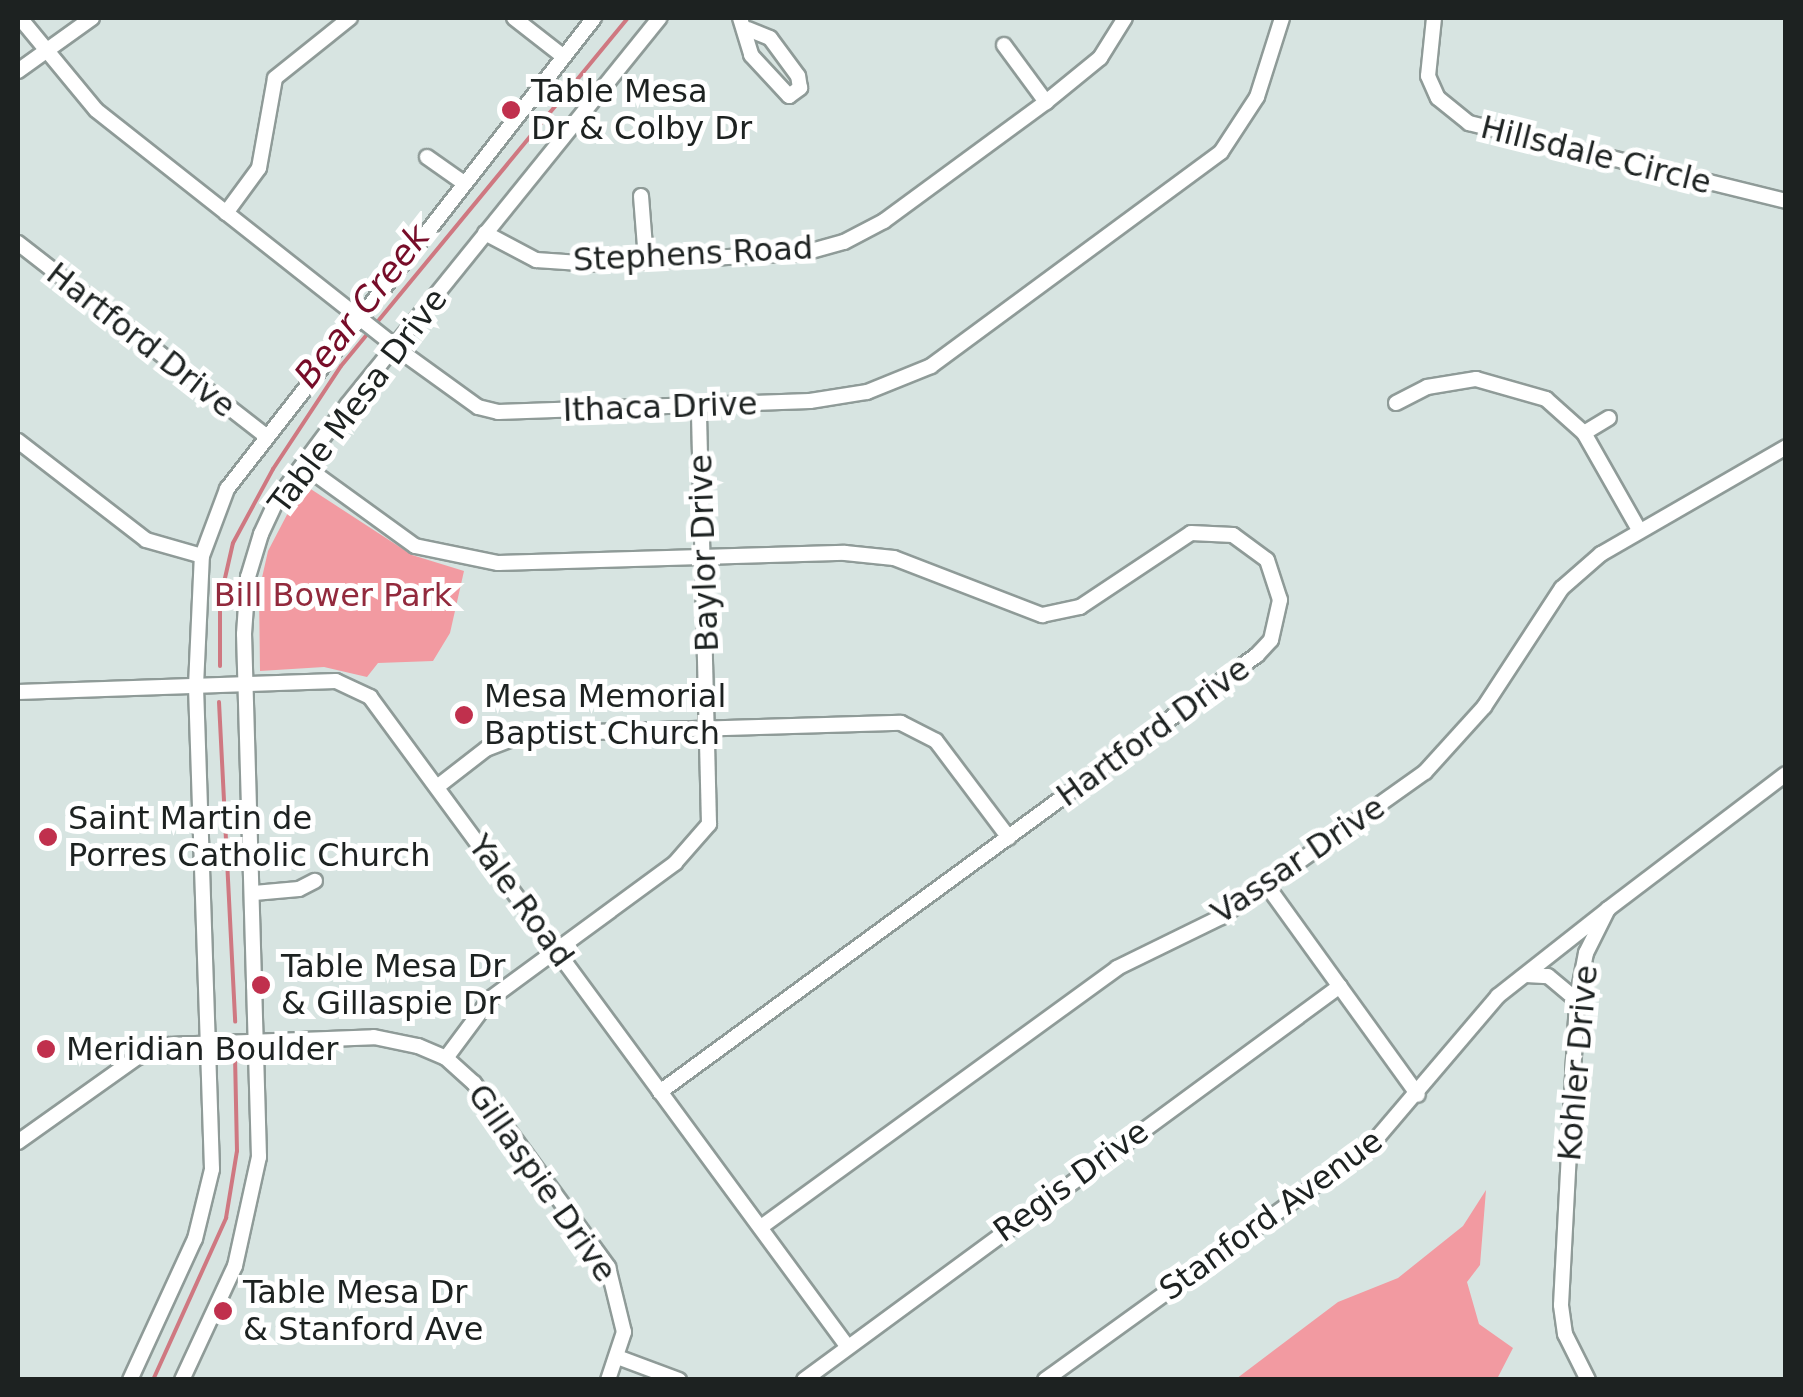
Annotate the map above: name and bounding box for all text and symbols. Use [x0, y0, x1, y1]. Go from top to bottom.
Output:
place label: Table Mesa Dr & Colby Dr [531, 73, 752, 148]
marker: Table Mesa Dr & Colby Dr [500, 99, 522, 121]
street label: Hillsdale Circle [1477, 108, 1715, 202]
water label: Bear Creek [286, 216, 438, 396]
street label: Stephens Road [572, 229, 814, 279]
street label: Hartford Drive [39, 254, 243, 426]
street label: Table Mesa Drive [261, 281, 455, 521]
street label: Ithaca Drive [562, 384, 758, 430]
street label: Baylor Drive [681, 454, 727, 652]
park label: Bill Bower Park [214, 576, 452, 614]
street label: Hartford Drive [1049, 649, 1257, 815]
place label: Mesa Memorial Baptist Church [484, 678, 726, 753]
marker: Mesa Memorial Baptist Church [453, 704, 475, 726]
street label: Vassar Drive [1204, 788, 1392, 932]
place label: Saint Martin de Porres Catholic Church [68, 800, 430, 875]
marker: Saint Martin de Porres Catholic Church [37, 826, 59, 848]
street label: Yale Road [460, 828, 582, 974]
place label: Table Mesa Dr & Gillaspie Dr [281, 948, 505, 1023]
street label: Kohler Drive [1550, 963, 1606, 1163]
marker: Table Mesa Dr & Gillaspie Dr [250, 974, 272, 996]
place label: Meridian Boulder [66, 1030, 338, 1068]
marker: Meridian Boulder [35, 1038, 57, 1060]
street label: Gillaspie Drive [460, 1077, 624, 1289]
street label: Regis Drive [986, 1112, 1156, 1250]
street label: Stanford Avenue [1152, 1121, 1390, 1309]
place label: Table Mesa Dr & Stanford Ave [243, 1274, 483, 1349]
marker: Table Mesa Dr & Stanford Ave [212, 1300, 234, 1322]

